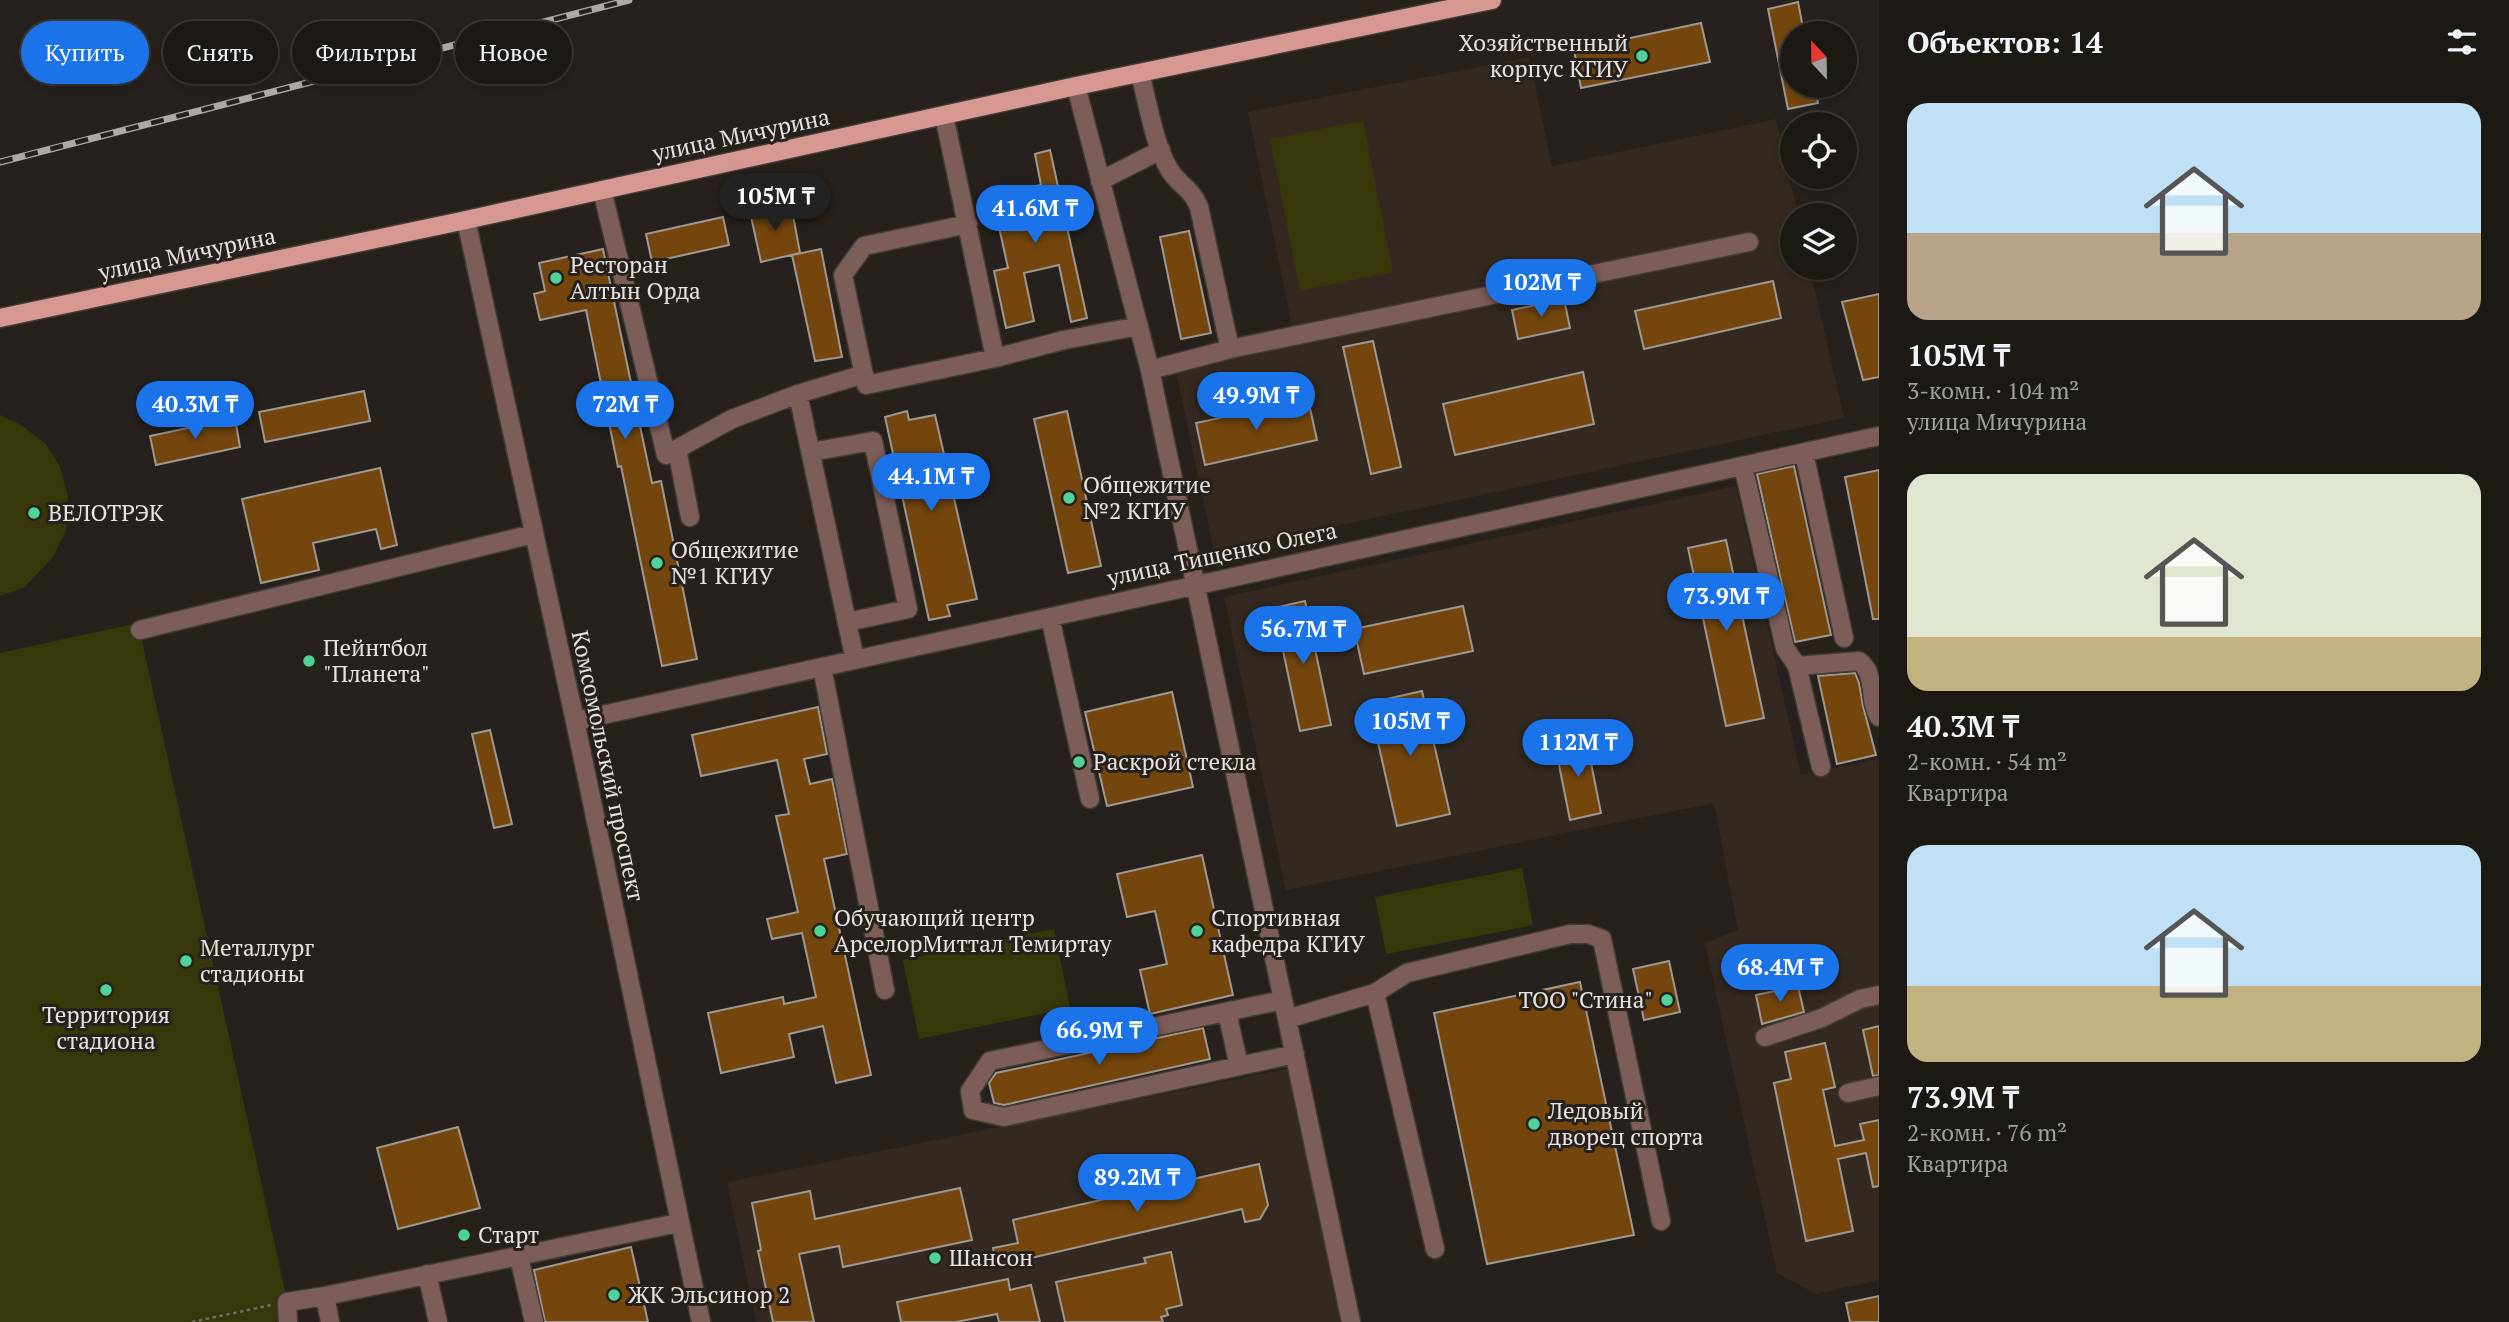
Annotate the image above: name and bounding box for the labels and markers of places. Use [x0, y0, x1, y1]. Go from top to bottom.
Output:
place label: Хозяйственный корпус КГИУ [1459, 27, 1629, 84]
marker: Хозяйственный корпус КГИУ [1634, 48, 1650, 64]
pin: 105M ₸ [718, 174, 832, 233]
pin: 41.6M ₸ [970, 186, 1100, 245]
place label: Ресторан Алтын Орда [570, 249, 701, 306]
pin: 102M ₸ [1484, 260, 1598, 319]
marker: Ресторан Алтын Орда [548, 270, 564, 286]
pin: 49.9M ₸ [1191, 372, 1321, 432]
pin: 40.3M ₸ [130, 382, 260, 441]
pin: 72M ₸ [576, 382, 674, 441]
pin: 44.1M ₸ [866, 454, 996, 513]
place label: Общежитие №2 КГИУ [1083, 469, 1211, 526]
marker: Общежитие №2 КГИУ [1061, 490, 1077, 506]
place label: ВЕЛОТРЭК [48, 497, 164, 528]
marker: ВЕЛОТРЭК [26, 505, 42, 521]
place label: Общежитие №1 КГИУ [671, 534, 799, 591]
marker: Общежитие №1 КГИУ [649, 555, 665, 571]
pin: 73.9M ₸ [1661, 574, 1791, 633]
pin: 56.7M ₸ [1238, 606, 1368, 666]
place label: Пейнтбол "Планета" [323, 632, 430, 689]
marker: Пейнтбол "Планета" [301, 653, 317, 669]
pin: 105M ₸ [1353, 698, 1467, 758]
pin: 112M ₸ [1521, 720, 1635, 779]
place label: Раскрой стекла [1093, 746, 1257, 777]
marker: Раскрой стекла [1071, 754, 1087, 770]
place label: Обучающий центр АрселорМиттал Темиртау [834, 902, 1112, 959]
place label: Спортивная кафедра КГИУ [1211, 902, 1366, 959]
marker: Обучающий центр АрселорМиттал Темиртау [812, 923, 828, 939]
marker: Спортивная кафедра КГИУ [1189, 923, 1205, 939]
place label: Металлург стадионы [200, 932, 314, 989]
pin: 68.4M ₸ [1715, 944, 1845, 1004]
marker: Металлург стадионы [178, 953, 194, 969]
marker: Территория стадиона [98, 982, 114, 998]
place label: ТОО "Стина" [1518, 984, 1653, 1015]
marker: ТОО "Стина" [1659, 992, 1675, 1008]
place label: Территория стадиона [42, 999, 170, 1056]
pin: 66.9M ₸ [1034, 1007, 1164, 1067]
place label: Ледовый дворец спорта [1547, 1095, 1704, 1152]
marker: Ледовый дворец спорта [1526, 1116, 1542, 1132]
pin: 89.2M ₸ [1072, 1154, 1202, 1214]
place label: Старт [478, 1219, 539, 1250]
marker: Старт [456, 1227, 472, 1243]
place label: Шансон [949, 1242, 1033, 1273]
marker: Шансон [927, 1250, 943, 1266]
place label: ЖК Эльсинор 2 [628, 1279, 790, 1310]
marker: ЖК Эльсинор 2 [606, 1287, 622, 1303]

